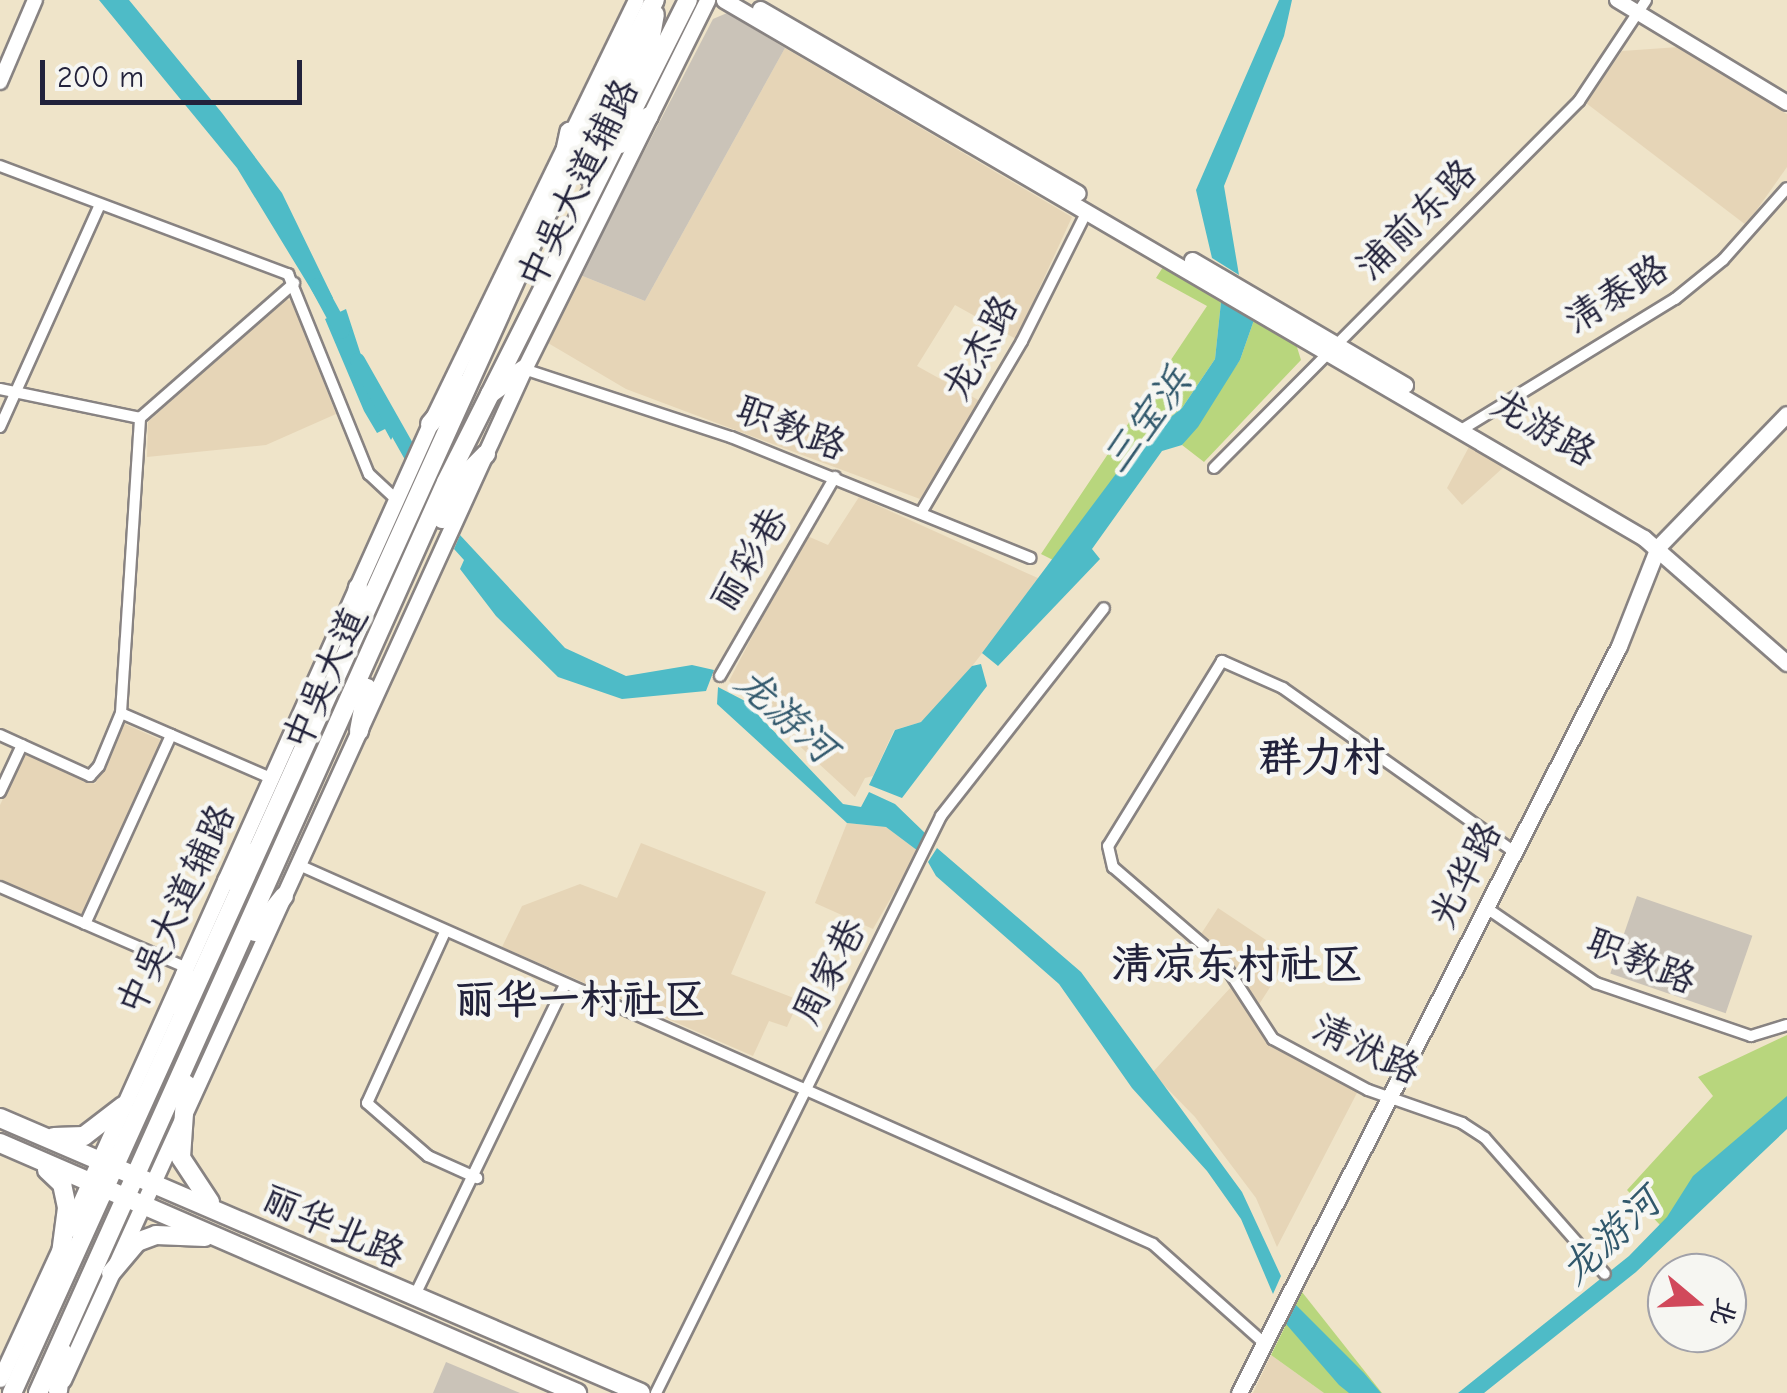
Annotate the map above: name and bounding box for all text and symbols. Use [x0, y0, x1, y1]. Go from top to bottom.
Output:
scale bar [45, 40, 308, 102]
text: 200 m [57, 60, 144, 95]
street label: 中吴大道辅路 [509, 72, 649, 296]
street label: 浦前东路 [1347, 150, 1487, 290]
street label: 清泰路 [1557, 245, 1677, 345]
street label: 龙杰路 [933, 287, 1029, 409]
water label: 三宝浜 [1091, 358, 1201, 482]
street label: 龙游路 [1482, 381, 1604, 477]
street label: 职教路 [730, 387, 852, 471]
street label: 丽彩巷 [701, 499, 799, 621]
street label: 中吴大道 [274, 600, 378, 758]
water label: 龙游河 [725, 657, 847, 773]
district label: 群力村 [1259, 733, 1385, 783]
street label: 中吴大道辅路 [108, 797, 246, 1023]
street label: 光华路 [1420, 814, 1512, 936]
street label: 周家巷 [784, 911, 876, 1033]
street label: 职教路 [1580, 920, 1702, 1004]
district label: 清凉东村社区 [1111, 940, 1363, 990]
district label: 丽华一村社区 [454, 975, 706, 1025]
street label: 清洑路 [1305, 1005, 1427, 1095]
street label: 丽华北路 [254, 1175, 412, 1279]
water label: 龙游河 [1550, 1178, 1670, 1294]
north arrow [1647, 1253, 1747, 1353]
text: 北 [1704, 1294, 1743, 1331]

